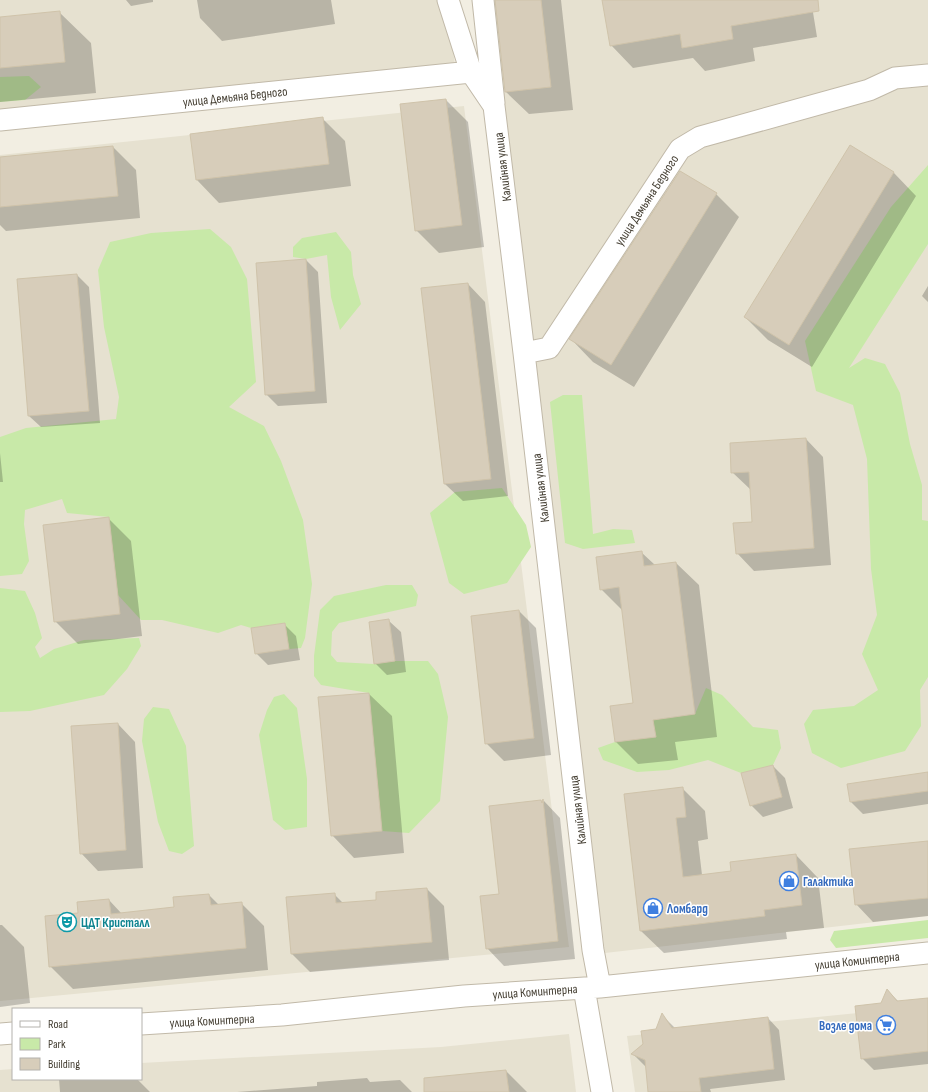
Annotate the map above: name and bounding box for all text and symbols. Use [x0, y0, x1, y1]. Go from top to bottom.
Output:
street label: улица Демьяна Бедного [182, 84, 288, 110]
street label: Калийная улица [491, 132, 515, 202]
street label: улица Демьяна Бедного [611, 152, 682, 249]
street label: Калийная улица [529, 453, 553, 523]
street label: Калийная улица [566, 775, 590, 845]
shop icon: Галактика [778, 870, 800, 892]
place label: Галактика [803, 874, 854, 890]
shop icon: Ломбард [642, 897, 664, 919]
place label: Ломбард [666, 901, 708, 917]
theatre icon: ЦДТ Кристалл [56, 911, 78, 933]
place label: ЦДТ Кристалл [81, 915, 151, 931]
street label: улица Коминтерна [814, 949, 900, 973]
street label: улица Коминтерна [492, 981, 578, 1003]
legend [12, 1008, 142, 1080]
street label: улица Коминтерна [169, 1011, 255, 1031]
supermarket icon: Возле дома [875, 1014, 897, 1036]
text: Road [48, 1017, 68, 1032]
place label: Возле дома [819, 1018, 872, 1034]
text: Park [48, 1037, 66, 1052]
text: Building [48, 1057, 80, 1072]

